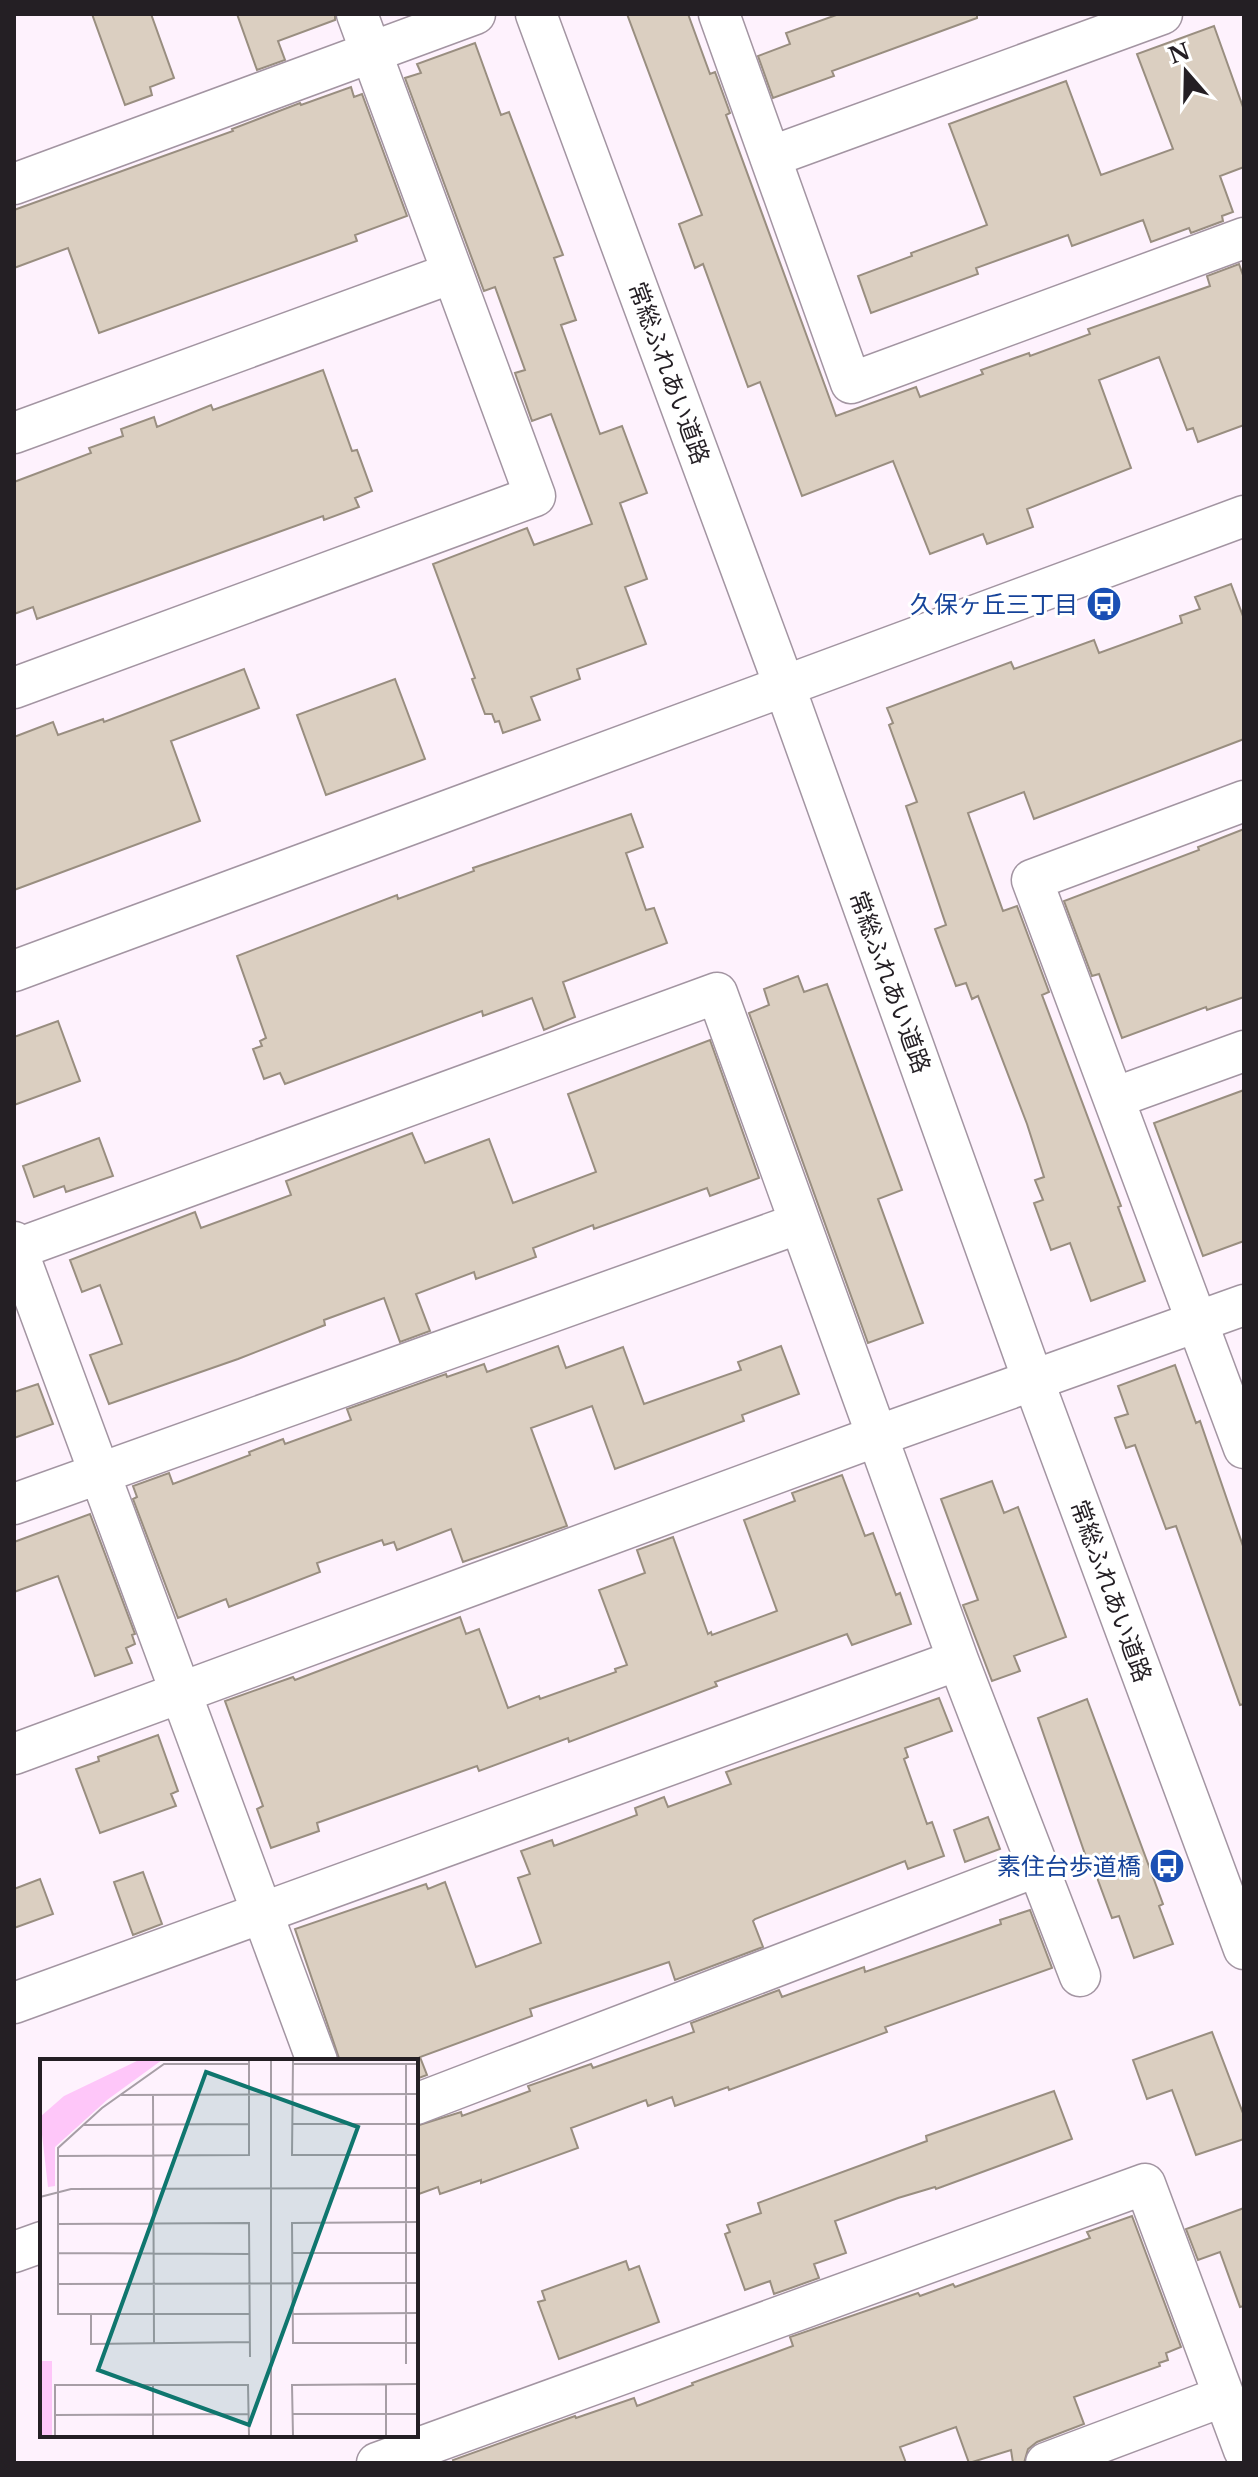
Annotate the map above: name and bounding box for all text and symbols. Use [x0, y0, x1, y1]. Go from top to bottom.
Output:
north arrow [1146, 32, 1226, 112]
text: N [1165, 37, 1194, 70]
street label: 常総ふれあい道路 [623, 278, 715, 468]
bus stop icon: 久保ヶ丘三丁目 [1085, 585, 1123, 623]
place label: 久保ヶ丘三丁目 [910, 590, 1078, 619]
street label: 常総ふれあい道路 [844, 887, 936, 1077]
street label: 常総ふれあい道路 [1065, 1496, 1157, 1686]
bus stop icon: 素住台歩道橋 [1148, 1847, 1186, 1885]
place label: 素住台歩道橋 [997, 1852, 1141, 1881]
inset map [40, 2059, 418, 2437]

